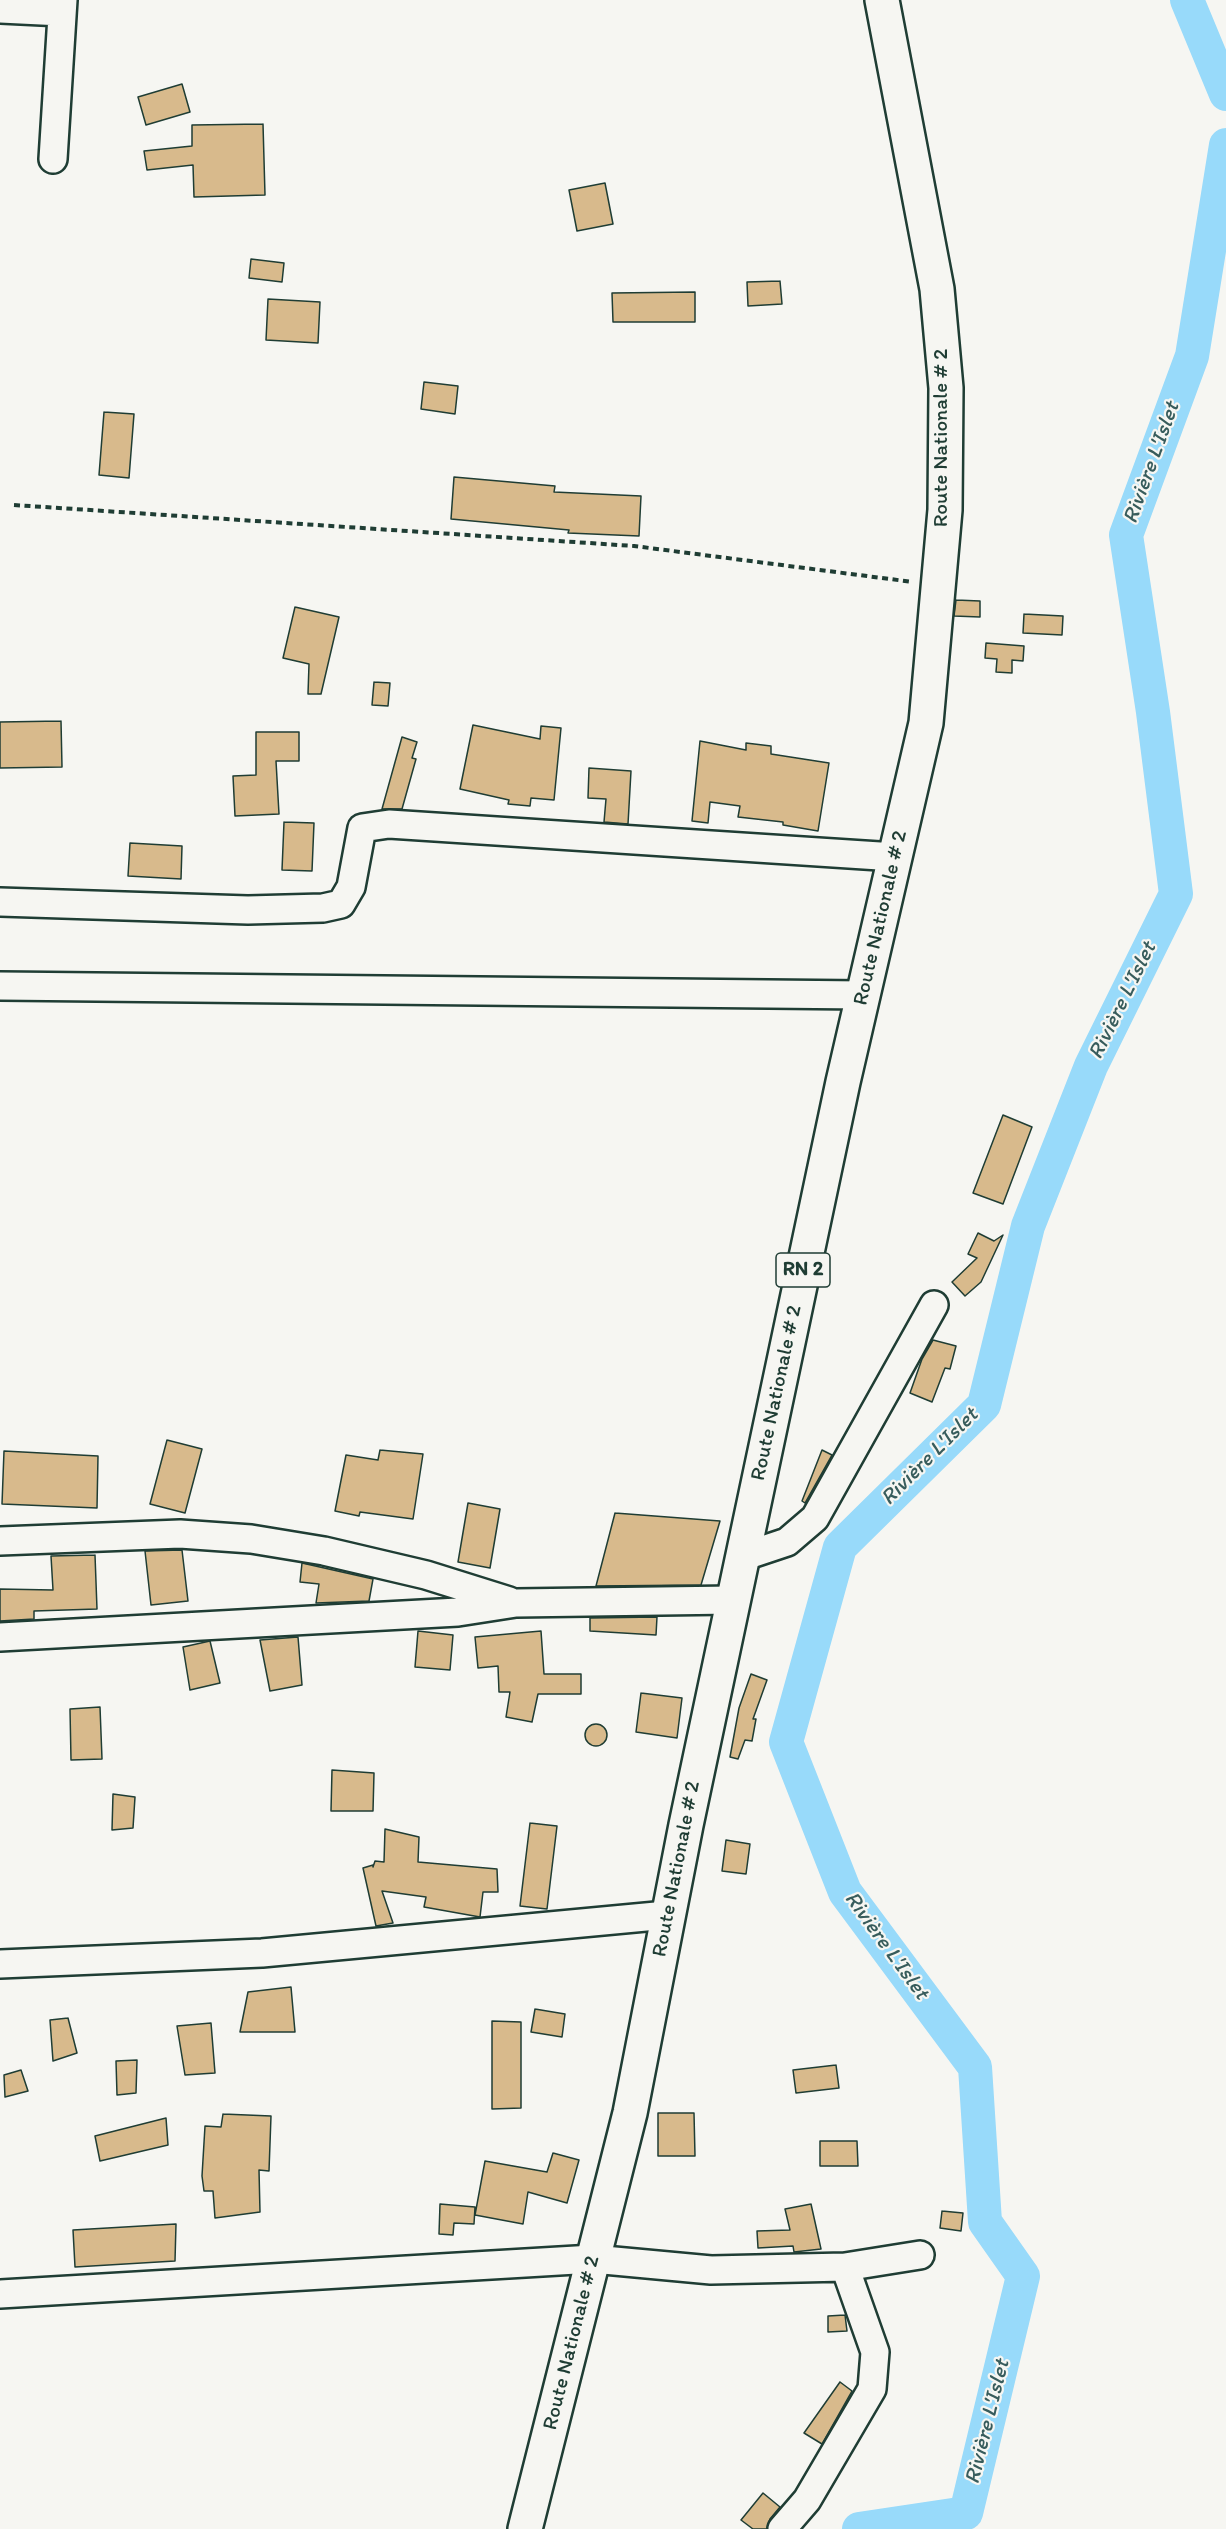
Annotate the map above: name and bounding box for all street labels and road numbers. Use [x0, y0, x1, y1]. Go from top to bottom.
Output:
street label: Route Nationale # 2 [929, 349, 955, 527]
street label: Route Nationale # 2 [849, 828, 913, 1008]
road number: RN 2 [776, 1253, 830, 1287]
street label: Route Nationale # 2 [746, 1303, 808, 1483]
street label: Route Nationale # 2 [648, 1779, 706, 1959]
street label: Route Nationale # 2 [538, 2253, 606, 2433]

